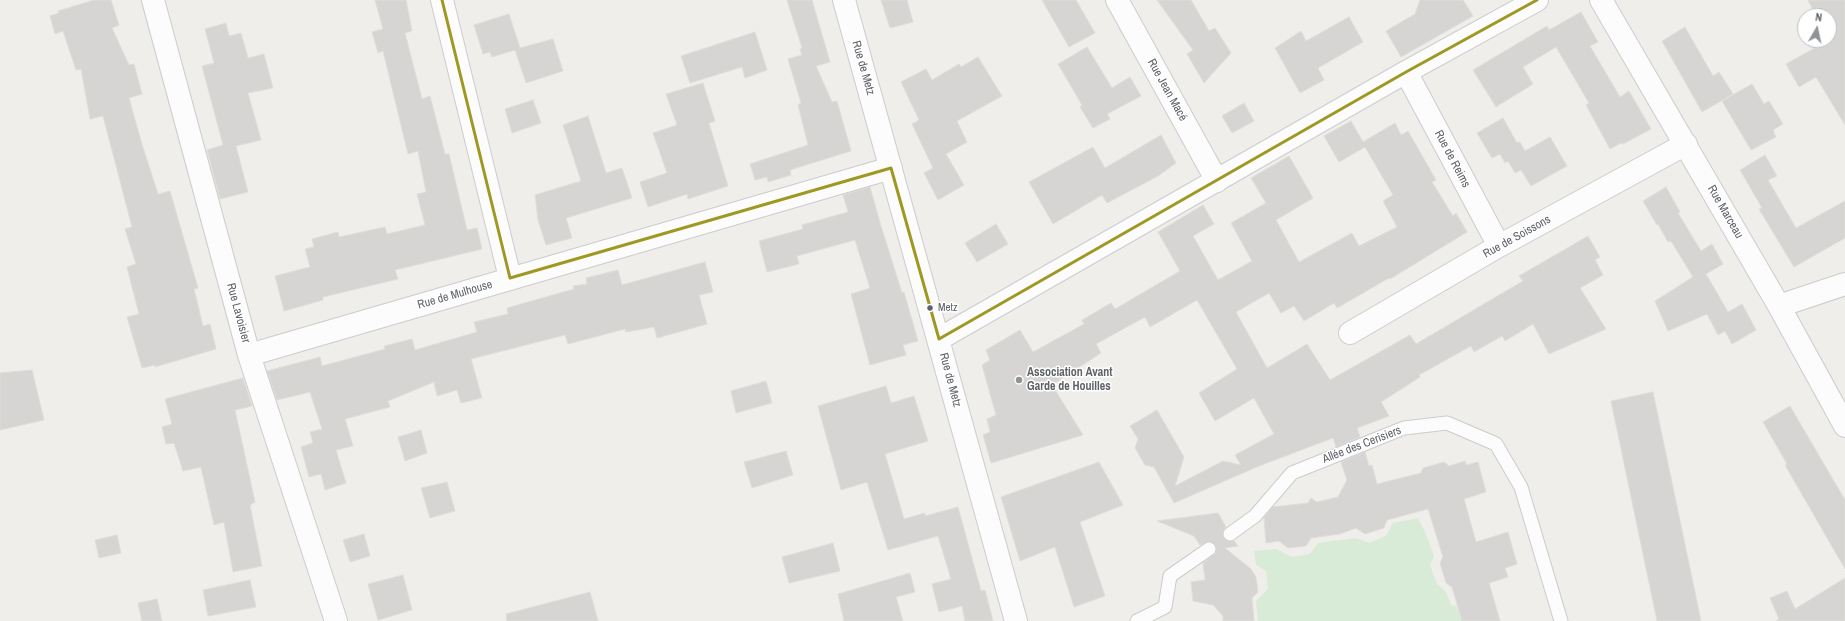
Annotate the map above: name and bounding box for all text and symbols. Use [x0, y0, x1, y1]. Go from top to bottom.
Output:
north arrow [1797, 8, 1837, 48]
text: N [1814, 10, 1823, 25]
street label: Rue de Metz [848, 39, 878, 97]
street label: Rue Jean Macé [1144, 56, 1190, 124]
street label: Rue de Reims [1431, 128, 1473, 190]
street label: Rue Marceau [1704, 183, 1746, 241]
street label: Rue de Soissons [1481, 213, 1553, 261]
street label: Rue de Mulhouse [416, 277, 494, 313]
street label: Rue Lavoisier [223, 282, 253, 344]
place label: Metz [938, 301, 958, 315]
marker: Metz [925, 303, 935, 313]
street label: Rue de Metz [936, 351, 964, 409]
place label: Association Avant Garde de Houilles [1027, 366, 1112, 394]
marker: Association Avant Garde de Houilles [1014, 375, 1024, 385]
street label: Allée des Cerisiers [1321, 423, 1403, 467]

